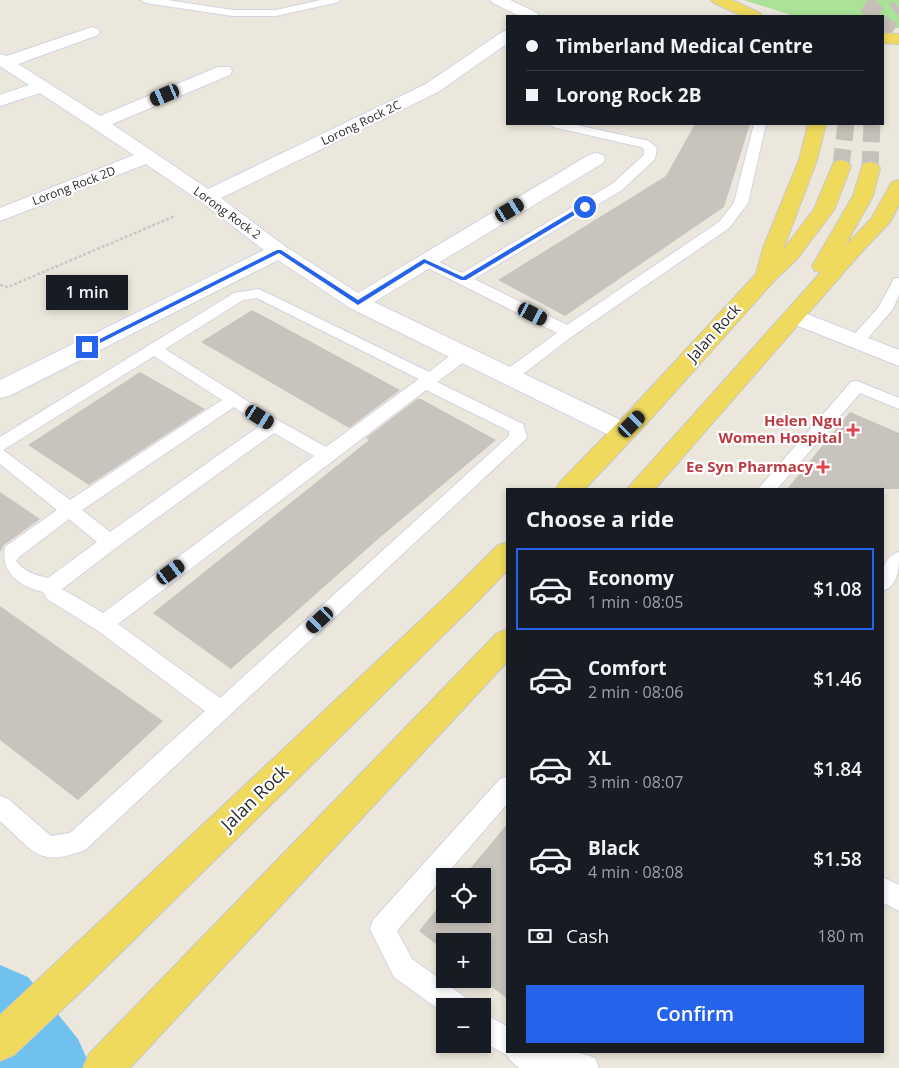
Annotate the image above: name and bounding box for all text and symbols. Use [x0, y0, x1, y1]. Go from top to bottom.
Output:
text: Timberland Medical Centre [556, 33, 813, 59]
car [148, 82, 181, 108]
text: Lorong Rock 2B [556, 82, 701, 108]
street label: Lorong Rock 2C [318, 96, 404, 149]
street label: Lorong Rock 2D [30, 162, 118, 209]
street label: Lorong Rock 2 [190, 182, 264, 243]
car [493, 196, 526, 224]
route start [574, 196, 596, 218]
callout: 1 min [46, 274, 128, 310]
text: 1 min [65, 281, 109, 303]
street label: Jalan Rock [681, 299, 744, 367]
car [516, 301, 549, 327]
route end [76, 336, 98, 358]
car [243, 403, 276, 431]
car [616, 408, 647, 440]
place label: Helen Ngu Women Hospital [718, 410, 842, 447]
marker: Helen Ngu Women Hospital [846, 423, 860, 437]
place label: Ee Syn Pharmacy [686, 456, 813, 476]
marker: Ee Syn Pharmacy [817, 461, 829, 473]
text: Choose a ride [526, 503, 674, 533]
car [154, 557, 187, 587]
text: Economy [588, 565, 674, 591]
icon: car [528, 567, 573, 612]
text: $1.08 [813, 576, 862, 602]
text: 1 min · 08:05 [588, 591, 683, 613]
car [303, 604, 336, 636]
text: Comfort [588, 655, 667, 681]
icon: car [528, 657, 573, 702]
text: $1.46 [813, 666, 862, 692]
text: 2 min · 08:06 [588, 681, 683, 703]
text: XL [588, 745, 611, 771]
icon: car [528, 747, 573, 792]
text: $1.84 [813, 756, 862, 782]
street label: Jalan Rock [214, 759, 294, 837]
text: 3 min · 08:07 [588, 771, 683, 793]
text: Black [588, 835, 640, 861]
icon: car [528, 837, 573, 882]
text: $1.58 [813, 846, 862, 872]
text: 4 min · 08:08 [588, 861, 683, 883]
map controls [436, 868, 491, 1053]
button: locate [436, 868, 491, 923]
icon: cash [526, 922, 554, 950]
text: Cash [566, 923, 609, 949]
text: 180 m [818, 925, 864, 947]
button: + [436, 933, 491, 988]
button: Confirm [526, 985, 864, 1043]
button: − [436, 998, 491, 1053]

